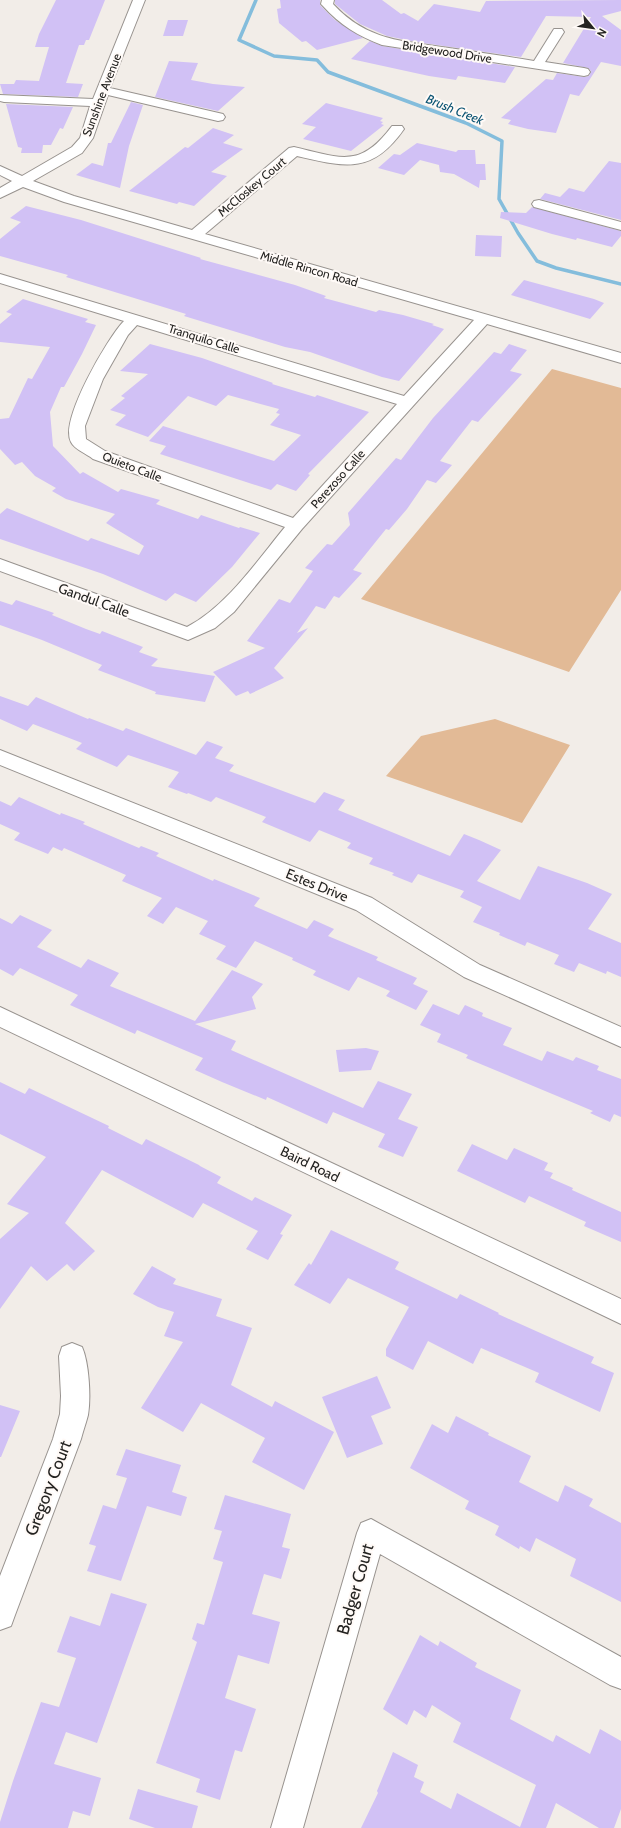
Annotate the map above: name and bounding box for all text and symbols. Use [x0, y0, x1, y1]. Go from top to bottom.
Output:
north arrow [573, 8, 613, 48]
text: N [594, 26, 610, 40]
street label: Bridgewood Drive [401, 37, 493, 66]
street label: Sunshine Avenue [79, 51, 124, 138]
water label: Brush Creek [424, 90, 487, 128]
street label: McCloskey Court [214, 154, 289, 220]
street label: Middle Rincon Road [259, 247, 360, 290]
street label: Tranquilo Calle [167, 321, 242, 357]
street label: Perezoso Calle [307, 446, 368, 511]
street label: Quieto Calle [100, 448, 164, 485]
street label: Gandul Calle [56, 579, 132, 621]
street label: Estes Drive [283, 864, 351, 906]
street label: Baird Road [277, 1142, 343, 1186]
street label: Gregory Court [21, 1437, 75, 1538]
street label: Badger Court [332, 1541, 378, 1637]

